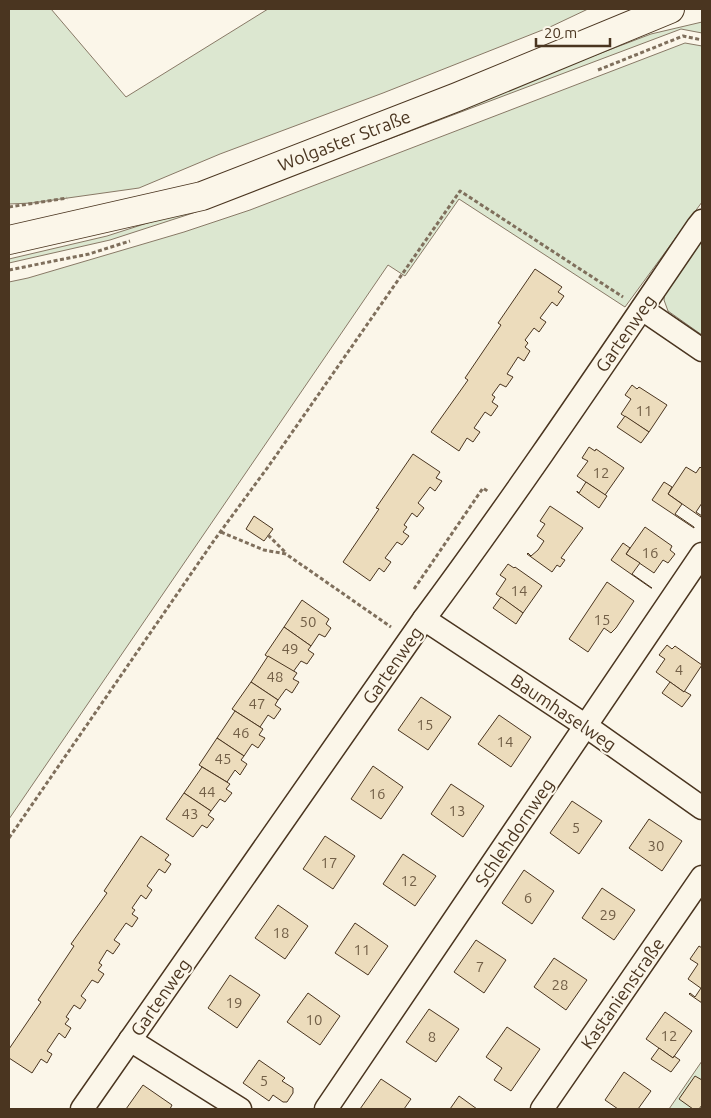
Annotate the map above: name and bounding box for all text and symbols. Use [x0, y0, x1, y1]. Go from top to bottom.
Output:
scale bar [536, 15, 610, 47]
text: 20 m [544, 24, 577, 41]
street label: Wolgaster Straße [275, 106, 413, 174]
street label: Gartenweg [591, 291, 659, 375]
house number: 11 [636, 402, 652, 419]
house number: 12 [593, 464, 609, 481]
house number: 16 [642, 544, 658, 561]
house number: 14 [511, 582, 527, 599]
house number: 15 [594, 611, 610, 628]
house number: 50 [300, 613, 316, 630]
street label: Gartenweg [358, 623, 426, 707]
house number: 49 [282, 640, 298, 657]
house number: 4 [675, 661, 683, 678]
house number: 48 [267, 668, 283, 685]
street label: Baumhaselweg [508, 669, 620, 755]
house number: 47 [249, 695, 265, 712]
house number: 15 [417, 716, 433, 733]
house number: 46 [233, 724, 249, 741]
house number: 14 [497, 733, 513, 750]
house number: 45 [215, 750, 231, 767]
street label: Schlehdornweg [471, 774, 557, 890]
house number: 44 [199, 783, 215, 800]
house number: 16 [369, 785, 385, 802]
house number: 13 [449, 802, 465, 819]
house number: 43 [182, 805, 198, 822]
house number: 5 [572, 819, 580, 836]
house number: 30 [648, 837, 664, 854]
house number: 17 [321, 854, 337, 871]
house number: 12 [401, 872, 417, 889]
house number: 6 [524, 889, 532, 906]
house number: 29 [600, 906, 616, 923]
house number: 18 [273, 924, 289, 941]
street label: Kastanienstraße [576, 934, 668, 1052]
house number: 11 [354, 941, 370, 958]
street label: Gartenweg [126, 955, 194, 1039]
house number: 7 [476, 958, 484, 975]
house number: 28 [552, 976, 568, 993]
house number: 19 [226, 994, 242, 1011]
house number: 10 [306, 1011, 322, 1028]
house number: 12 [661, 1027, 677, 1044]
house number: 8 [428, 1028, 436, 1045]
house number: 5 [260, 1072, 268, 1089]

